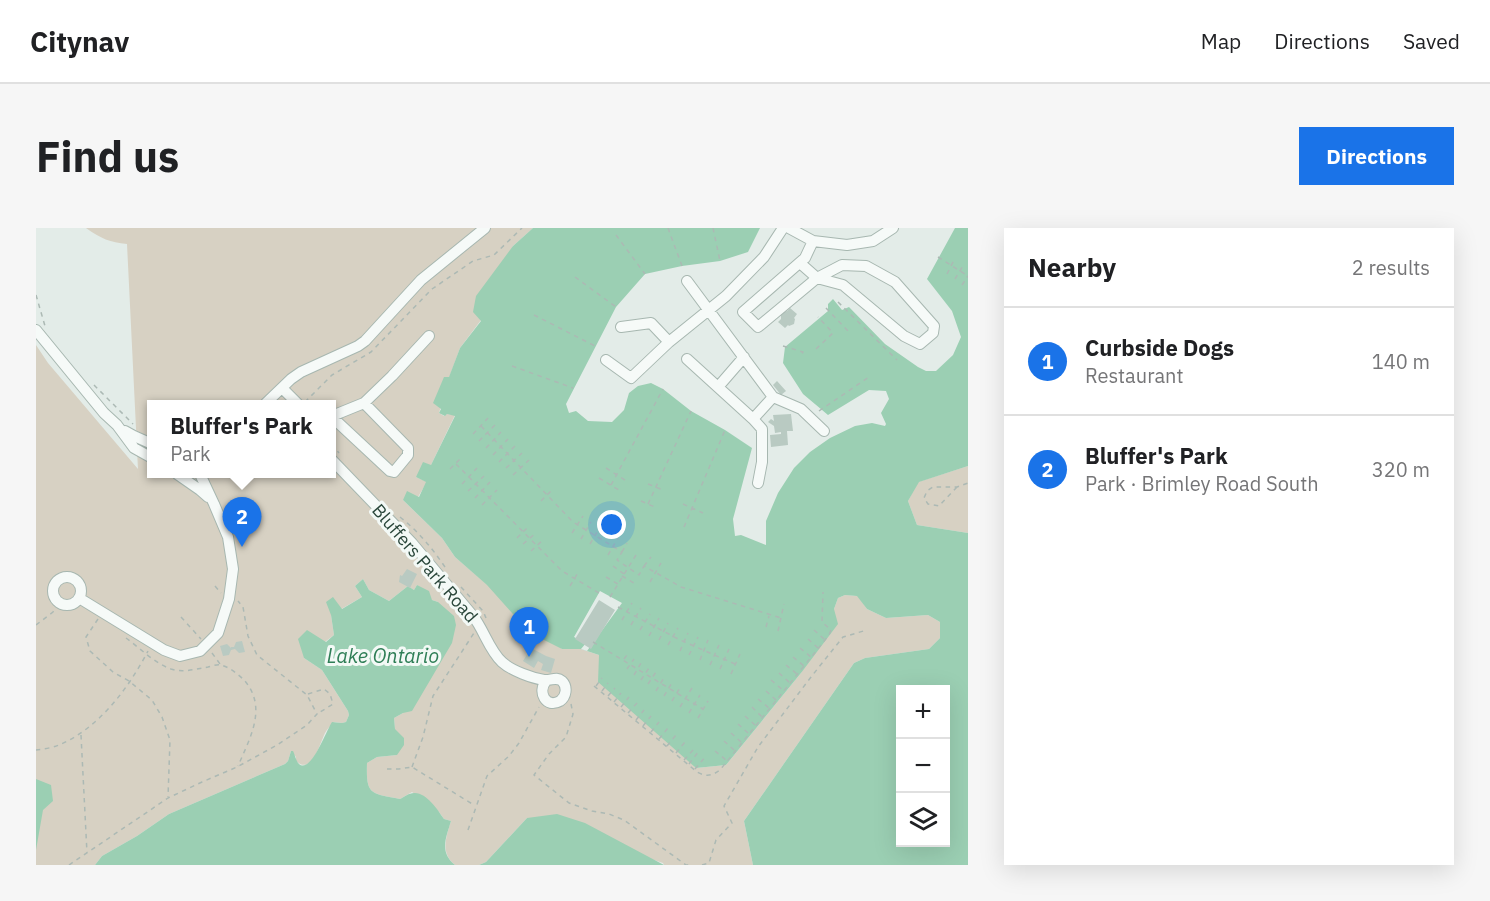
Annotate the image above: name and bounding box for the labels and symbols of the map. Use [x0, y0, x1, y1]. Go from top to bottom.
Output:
pin: 2 [222, 498, 262, 547]
street label: Bluffers Park Road [367, 499, 483, 627]
your location [597, 510, 626, 539]
pin: 1 [510, 608, 548, 657]
water label: Lake Ontario [327, 642, 439, 669]

